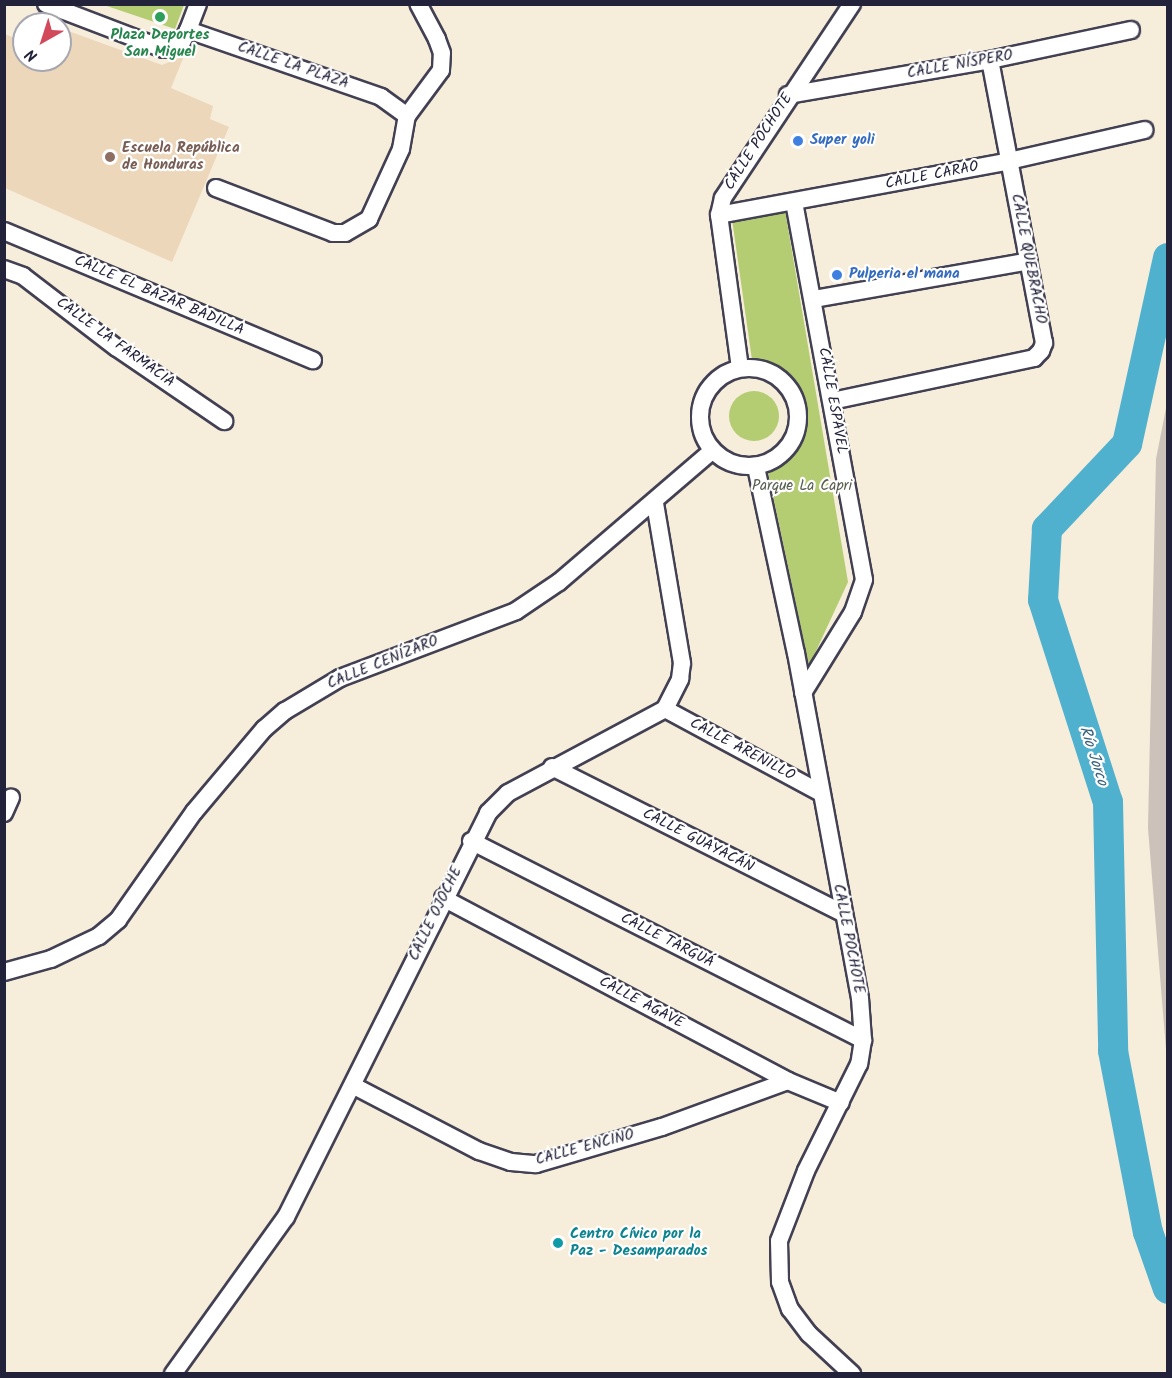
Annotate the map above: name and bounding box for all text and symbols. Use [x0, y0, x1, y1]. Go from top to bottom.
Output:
marker: Plaza Deportes San Miguel [153, 10, 167, 24]
north arrow [12, 12, 72, 72]
place label: Plaza Deportes San Miguel [110, 26, 210, 61]
street label: CALLE LA PLAZA [235, 39, 351, 93]
text: N [20, 42, 43, 68]
street label: CALLE NÍSPERO [906, 47, 1014, 83]
street label: CALLE POCHOTE [721, 90, 797, 194]
place label: Super yoli [810, 132, 875, 150]
marker: Super yoli [791, 134, 805, 148]
place label: Escuela República de Honduras [122, 139, 240, 174]
marker: Escuela República de Honduras [103, 150, 117, 164]
street label: CALLE CARAO [884, 158, 980, 194]
street label: CALLE QUEBRACHO [1007, 192, 1049, 326]
street label: CALLE EL BAZAR BADILLA [71, 252, 247, 340]
place label: Pulperia el mana [849, 266, 960, 284]
marker: Pulperia el mana [830, 268, 844, 282]
street label: CALLE LA FARMACIA [52, 294, 178, 392]
street label: CALLE ESPAVEL [814, 346, 850, 456]
park label: Parque La Capri [752, 478, 852, 496]
street label: CALLE CENÍZARO [325, 633, 441, 693]
street label: CALLE ARENILLO [686, 715, 798, 785]
water label: Río Jorco [1074, 724, 1112, 788]
street label: CALLE GUAYACÁN [639, 805, 757, 877]
street label: CALLE OJOCHE [405, 864, 467, 964]
street label: CALLE POCHOTE [829, 882, 867, 996]
street label: CALLE TARGUÁ [617, 910, 717, 972]
street label: CALLE AGAVE [596, 973, 686, 1033]
street label: CALLE ENCINO [534, 1126, 636, 1170]
place label: Centro Cívico por la Paz - Desamparados [570, 1225, 708, 1260]
marker: Centro Cívico por la Paz - Desamparados [551, 1236, 565, 1250]

